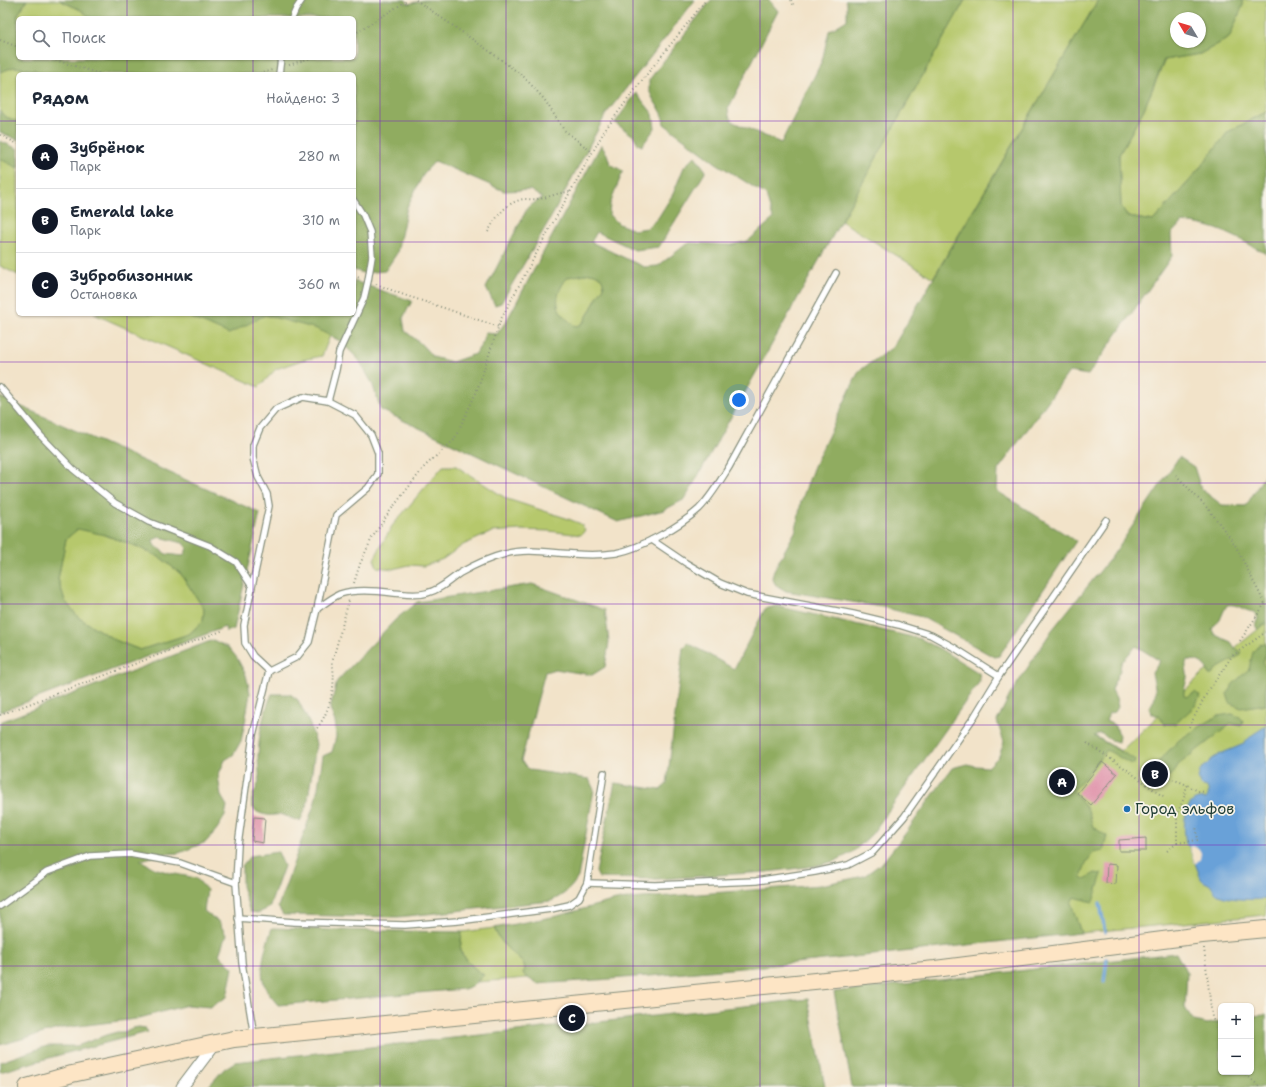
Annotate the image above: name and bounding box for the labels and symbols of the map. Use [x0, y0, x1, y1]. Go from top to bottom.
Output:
north arrow [1170, 12, 1206, 48]
your location [729, 390, 749, 410]
pin: B [1142, 759, 1168, 789]
pin: A [1049, 767, 1075, 797]
place label: Город эльфов [1135, 799, 1234, 819]
marker: Город эльфов [1122, 804, 1132, 814]
pin: C [559, 1003, 585, 1033]

